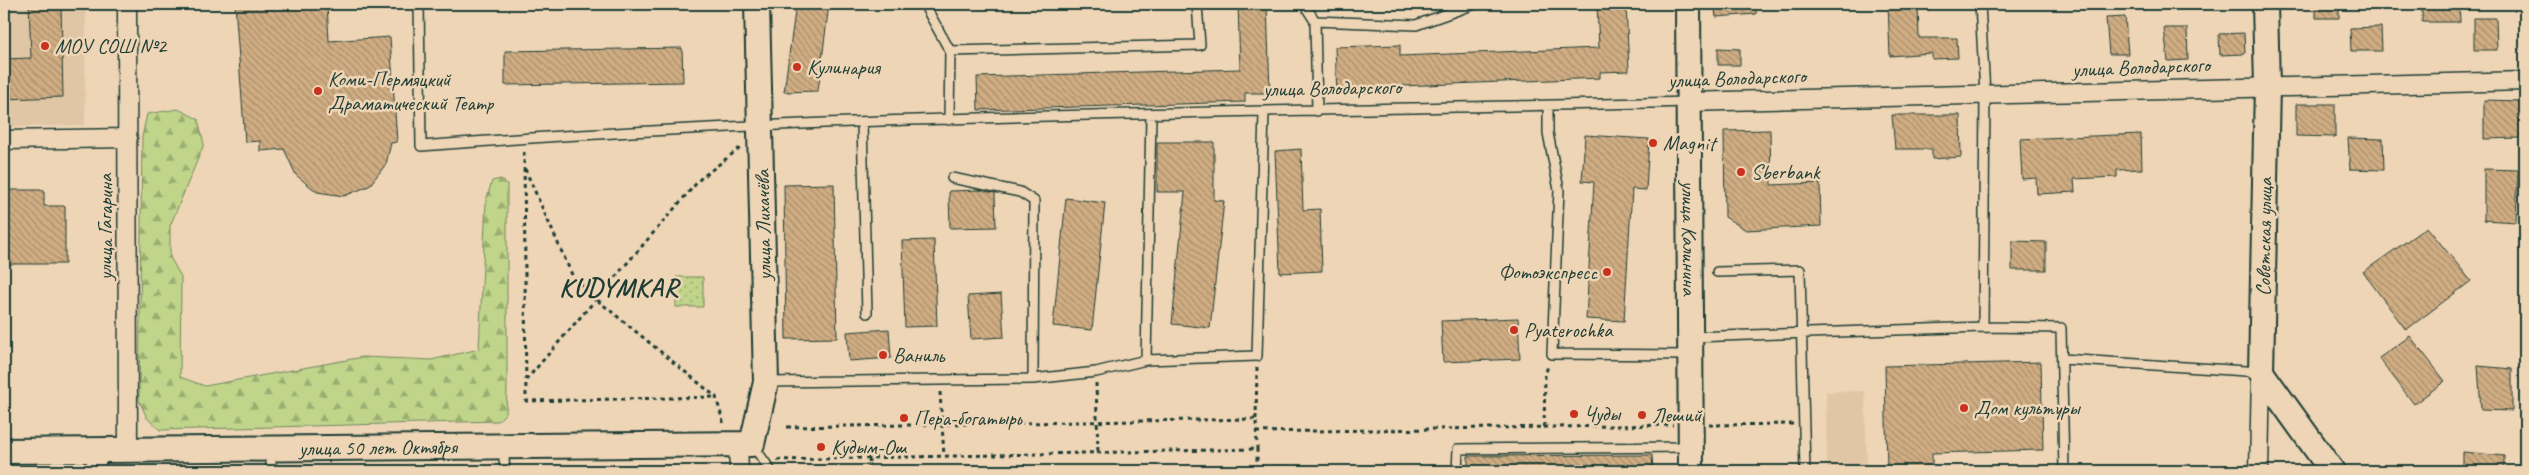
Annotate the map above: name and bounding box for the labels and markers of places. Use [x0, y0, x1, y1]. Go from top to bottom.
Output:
place label: МОУ СОШ №2 [55, 33, 168, 59]
marker: МОУ СОШ №2 [39, 40, 51, 52]
place label: Кулинария [807, 54, 881, 80]
marker: Кулинария [791, 61, 803, 73]
place label: Коми-Пермяцкий Драматический Театр [328, 66, 494, 116]
marker: Коми-Пермяцкий Драматический Театр [312, 85, 324, 97]
place label: Magnit [1663, 130, 1718, 156]
marker: Magnit [1647, 137, 1659, 149]
place label: Sberbank [1751, 159, 1821, 185]
marker: Sberbank [1735, 166, 1747, 178]
place label: Фотоэкспресс [1498, 259, 1598, 285]
marker: Фотоэкспресс [1601, 266, 1613, 278]
place label: Pyaterochka [1524, 317, 1614, 343]
marker: Pyaterochka [1508, 324, 1520, 336]
place label: Ваниль [893, 342, 946, 368]
marker: Ваниль [877, 349, 889, 361]
place label: Дом культуры [1974, 395, 2081, 421]
place label: Чуды [1584, 401, 1622, 427]
place label: Леший [1652, 402, 1703, 428]
marker: Дом культуры [1958, 402, 1970, 414]
place label: Пера-богатырь [914, 405, 1023, 431]
marker: Чуды [1568, 408, 1580, 420]
marker: Леший [1636, 409, 1648, 421]
marker: Пера-богатырь [898, 412, 910, 424]
place label: Кудым-Ош [831, 434, 907, 460]
marker: Кудым-Ош [815, 441, 827, 453]

